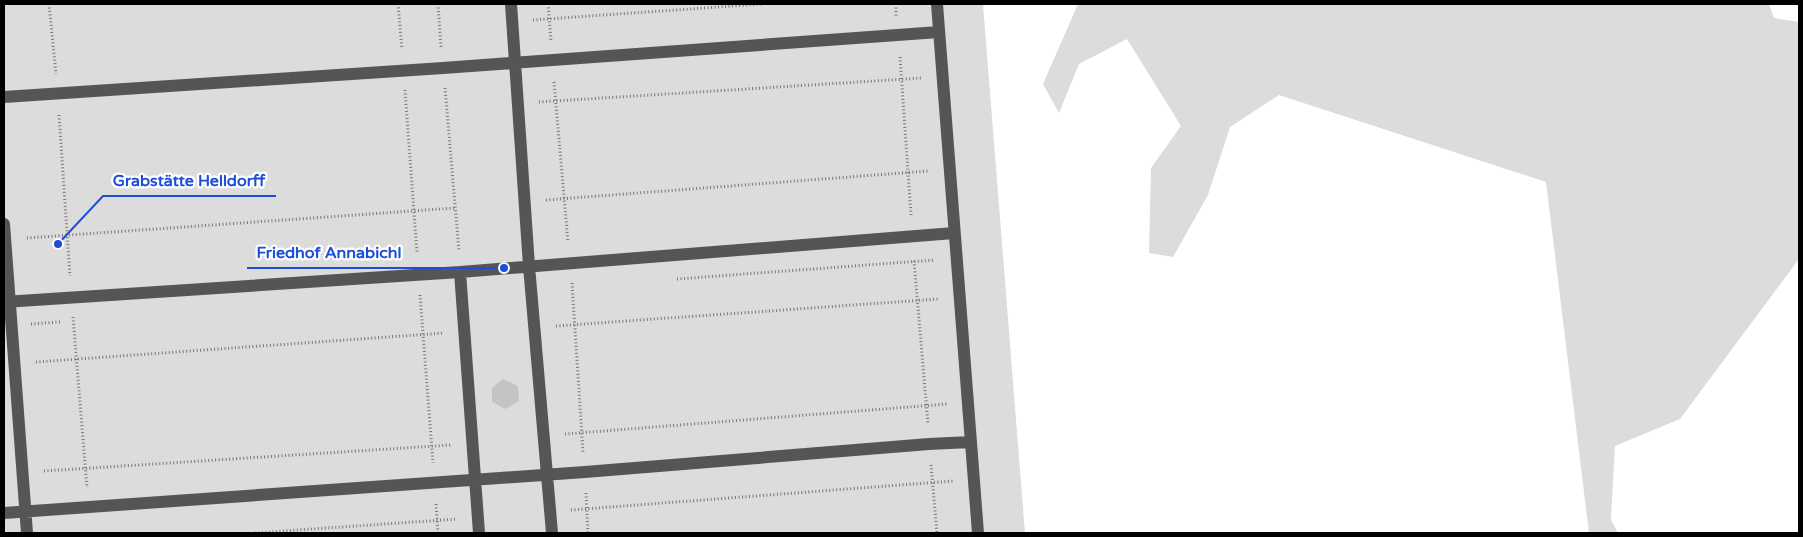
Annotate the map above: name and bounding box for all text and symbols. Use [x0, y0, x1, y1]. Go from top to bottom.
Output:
callout: Grabstätte Helldorff [103, 165, 276, 196]
text: Grabstätte Helldorff [113, 171, 266, 191]
callout: Friedhof Annabichl [247, 237, 412, 268]
text: Friedhof Annabichl [257, 243, 401, 263]

